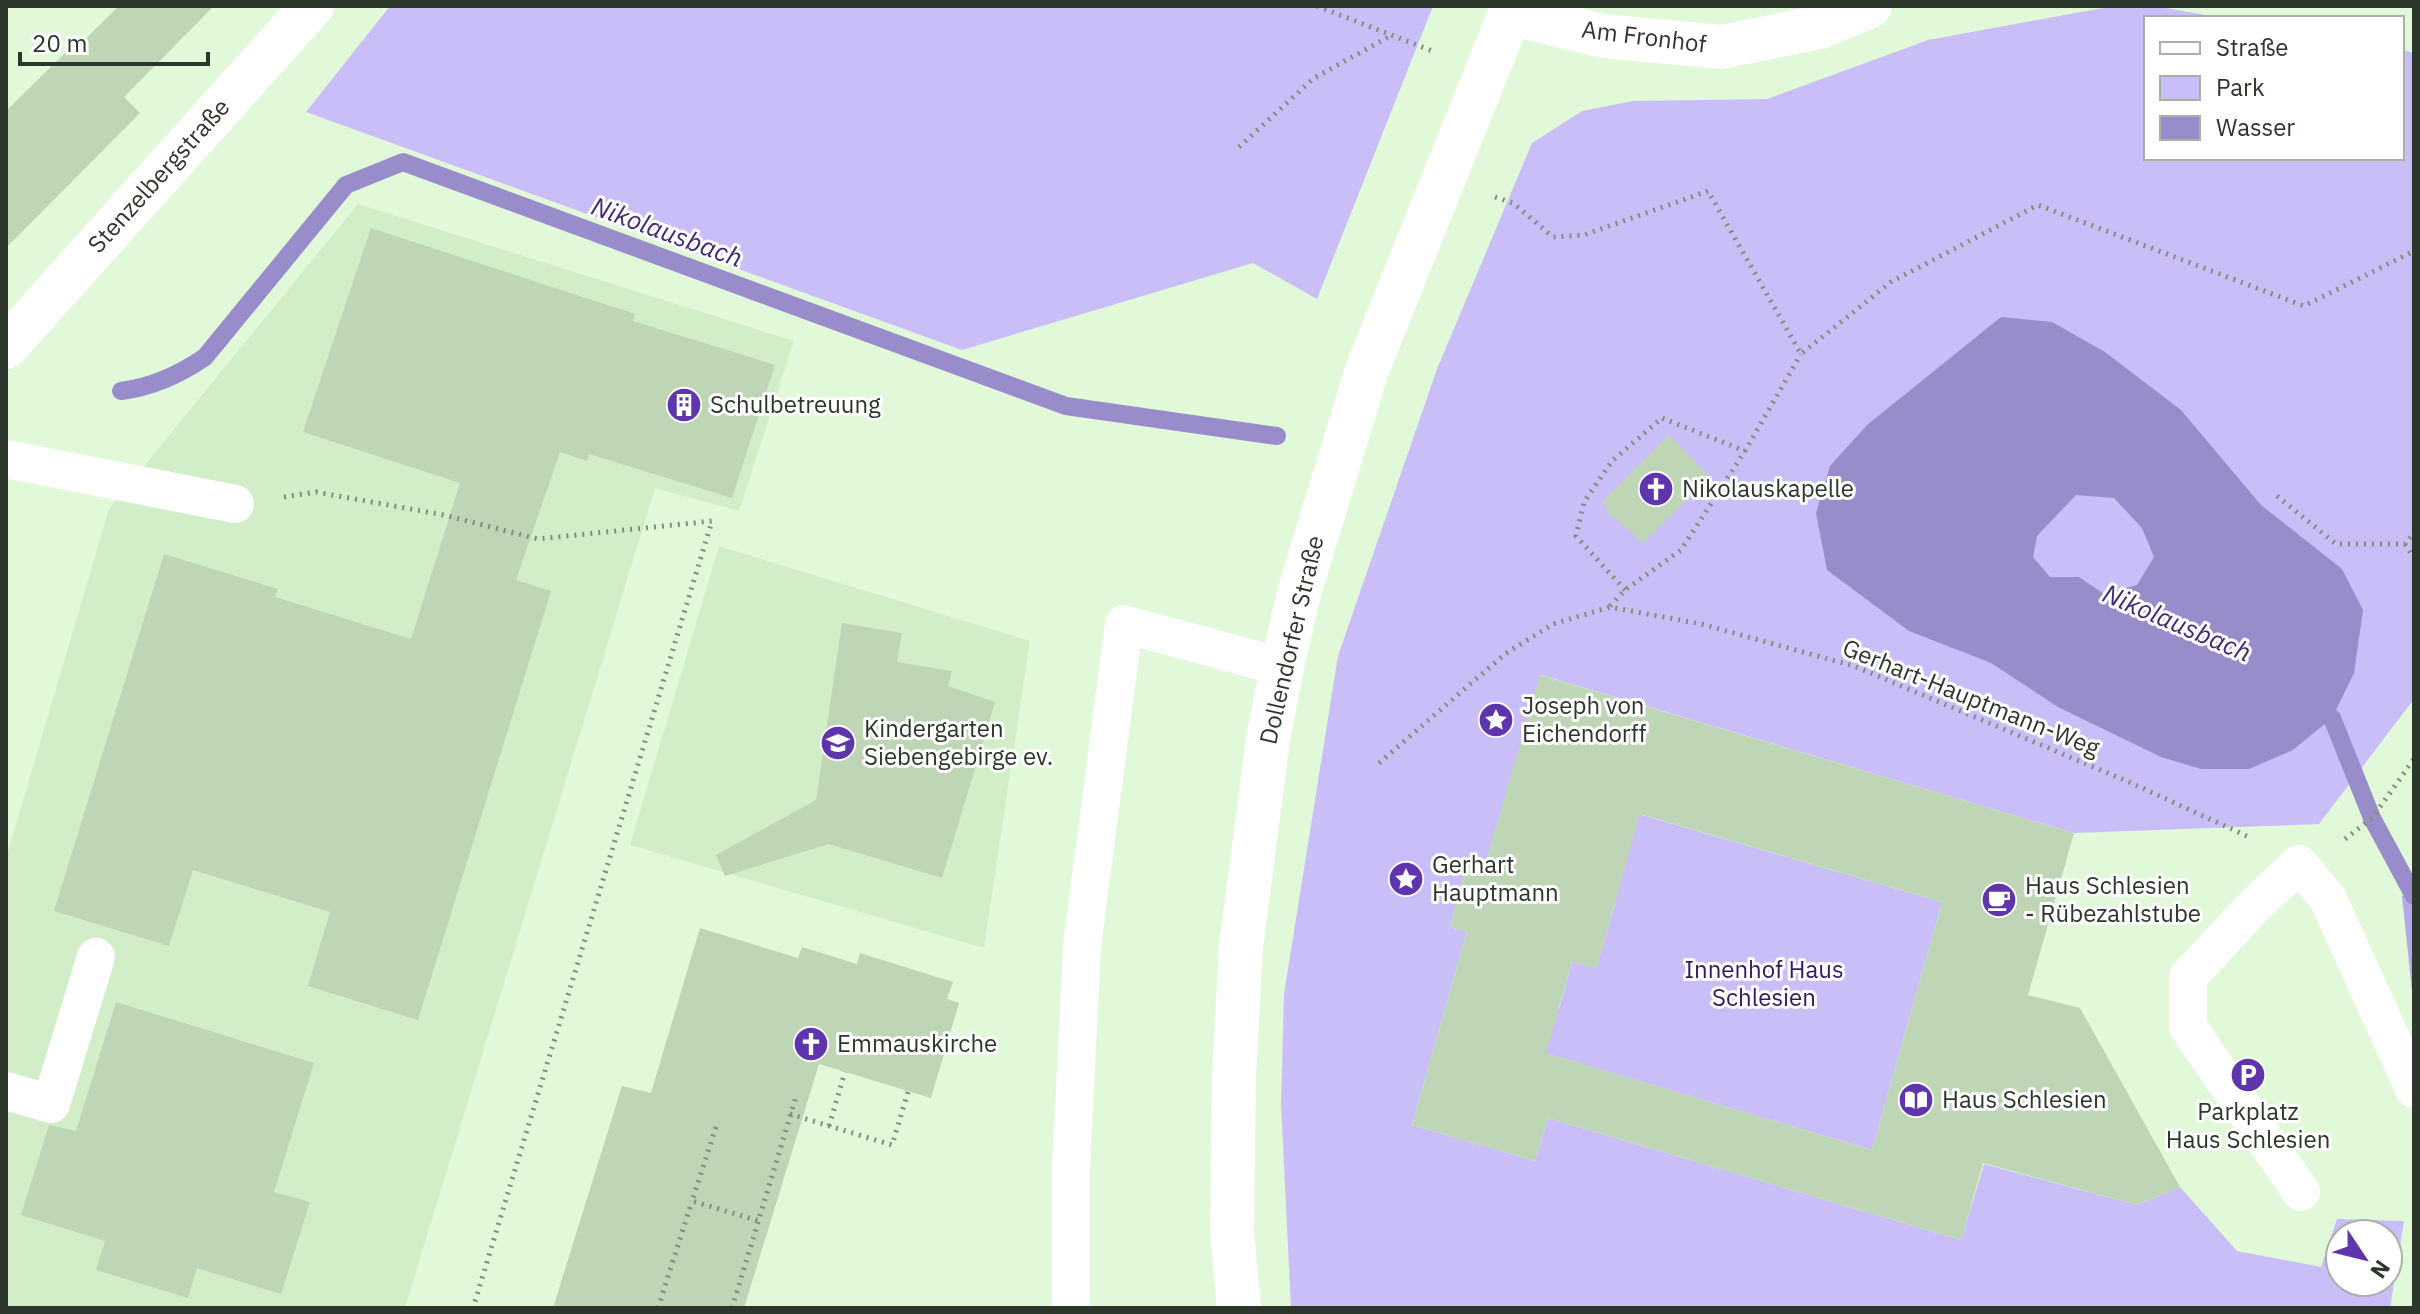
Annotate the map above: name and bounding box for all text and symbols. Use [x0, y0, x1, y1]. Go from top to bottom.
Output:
street label: Am Fronhof [1580, 12, 1709, 60]
scale bar [20, 16, 208, 66]
legend [2144, 16, 2404, 160]
text: 20 m [32, 27, 87, 59]
text: Straße [2216, 31, 2288, 63]
text: Park [2216, 71, 2265, 103]
street label: Stenzelbergstraße [80, 91, 236, 260]
text: Wasser [2216, 111, 2295, 143]
water label: Nikolausbach [587, 188, 747, 274]
building icon: Schulbetreuung [665, 386, 703, 424]
place label: Schulbetreuung [710, 388, 881, 420]
church icon: Nikolauskapelle [1637, 470, 1675, 508]
place label: Nikolauskapelle [1682, 472, 1854, 504]
street label: Dollendorfer Straße [1251, 532, 1331, 747]
water label: Nikolausbach [2098, 576, 2257, 669]
street label: Gerhart-Hauptmann-Weg [1838, 631, 2105, 763]
place label: Joseph von Eichendorff [1522, 689, 1647, 749]
place icon: Joseph von Eichendorff [1477, 701, 1515, 739]
place label: Kindergarten Siebengebirge ev. [864, 712, 1053, 772]
school or university icon: Kindergarten Siebengebirge ev. [819, 724, 857, 762]
place label: Gerhart Hauptmann [1432, 848, 1559, 908]
place icon: Gerhart Hauptmann [1387, 860, 1425, 898]
place label: Haus Schlesien - Rübezahlstube [2025, 869, 2201, 929]
cafe icon: Haus Schlesien - Rübezahlstube [1980, 881, 2018, 919]
park label: Innenhof Haus Schlesien [1684, 953, 1844, 1013]
church icon: Emmauskirche [792, 1025, 830, 1063]
place label: Emmauskirche [837, 1027, 997, 1059]
parking icon: Parkplatz Haus Schlesien [2229, 1056, 2267, 1094]
library icon: Haus Schlesien [1897, 1081, 1935, 1119]
place label: Haus Schlesien [1942, 1083, 2107, 1115]
place label: Parkplatz Haus Schlesien [2166, 1095, 2330, 1155]
north arrow [2324, 1218, 2404, 1298]
text: N [2364, 1255, 2397, 1285]

